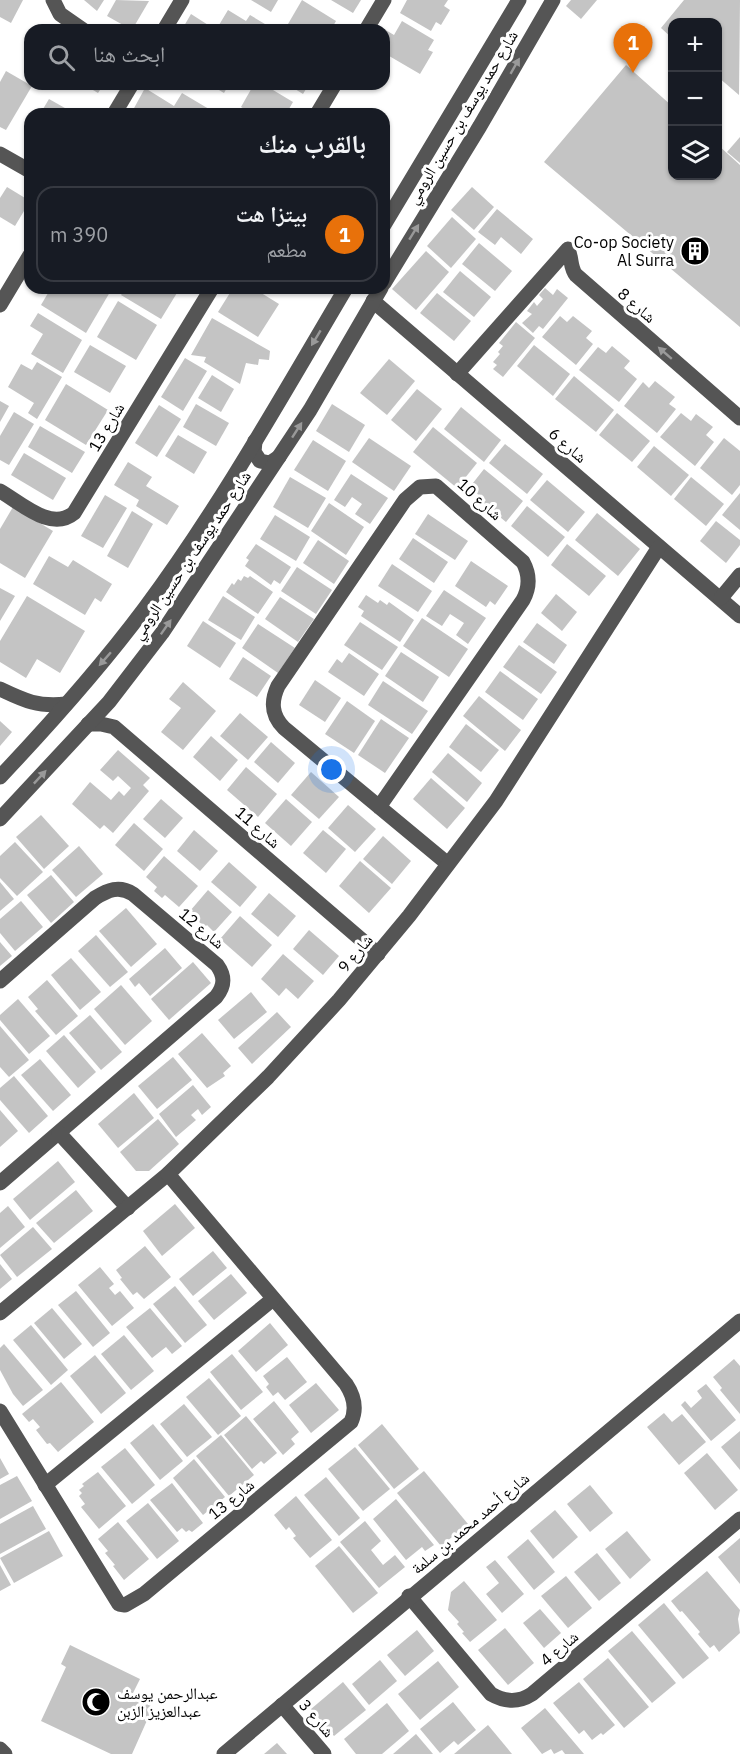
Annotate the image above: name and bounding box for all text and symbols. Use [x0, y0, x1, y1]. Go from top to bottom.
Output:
map controls [668, 18, 722, 180]
button: + [668, 18, 722, 72]
pin: 1 [614, 23, 652, 73]
search box [24, 24, 390, 90]
street label: شارع حمد يوسف بن حسين الرومي [402, 26, 525, 209]
text: ابحث هنا [93, 39, 165, 68]
icon: search [45, 41, 78, 74]
one-way arrow [510, 57, 520, 74]
button: − [668, 72, 722, 126]
text: بالقرب منك [258, 126, 366, 160]
button: layers [668, 126, 722, 180]
text: بيتزا هت [236, 199, 307, 228]
text: 390 m [50, 221, 108, 248]
text: 1 [339, 221, 351, 248]
one-way arrow [408, 224, 419, 240]
place label: Co-op Society Al Surra [574, 232, 674, 270]
building icon: Co-op Society Al Surra [679, 235, 711, 267]
text: مطعم [266, 236, 307, 263]
street label: شارع 8 [613, 283, 660, 328]
one-way arrow [311, 330, 322, 346]
one-way arrow [658, 347, 673, 360]
street label: شارع 13 [84, 399, 129, 456]
one-way arrow [291, 422, 302, 438]
street label: شارع 6 [544, 423, 591, 468]
street label: شارع حمد يوسف بن حسين الرومي [127, 467, 258, 645]
street label: شارع 10 [453, 474, 507, 525]
one-way arrow [160, 620, 172, 636]
one-way arrow [98, 651, 112, 666]
your location [317, 755, 346, 784]
one-way arrow [33, 770, 47, 784]
street label: شارع 11 [231, 802, 285, 853]
street label: شارع 12 [174, 903, 229, 954]
street label: شارع 9 [333, 930, 378, 977]
street label: شارع أحمد محمد بن سلمة [407, 1468, 534, 1579]
street label: شارع 13 [204, 1474, 259, 1524]
street label: شارع 4 [536, 1626, 583, 1671]
place label: عبدالرحمن يوسف عبدالعزيز الزبن [117, 1683, 218, 1722]
mosque icon: عبدالرحمن يوسف عبدالعزيز الزبن [80, 1686, 112, 1718]
street label: شارع 3 [294, 1695, 339, 1742]

